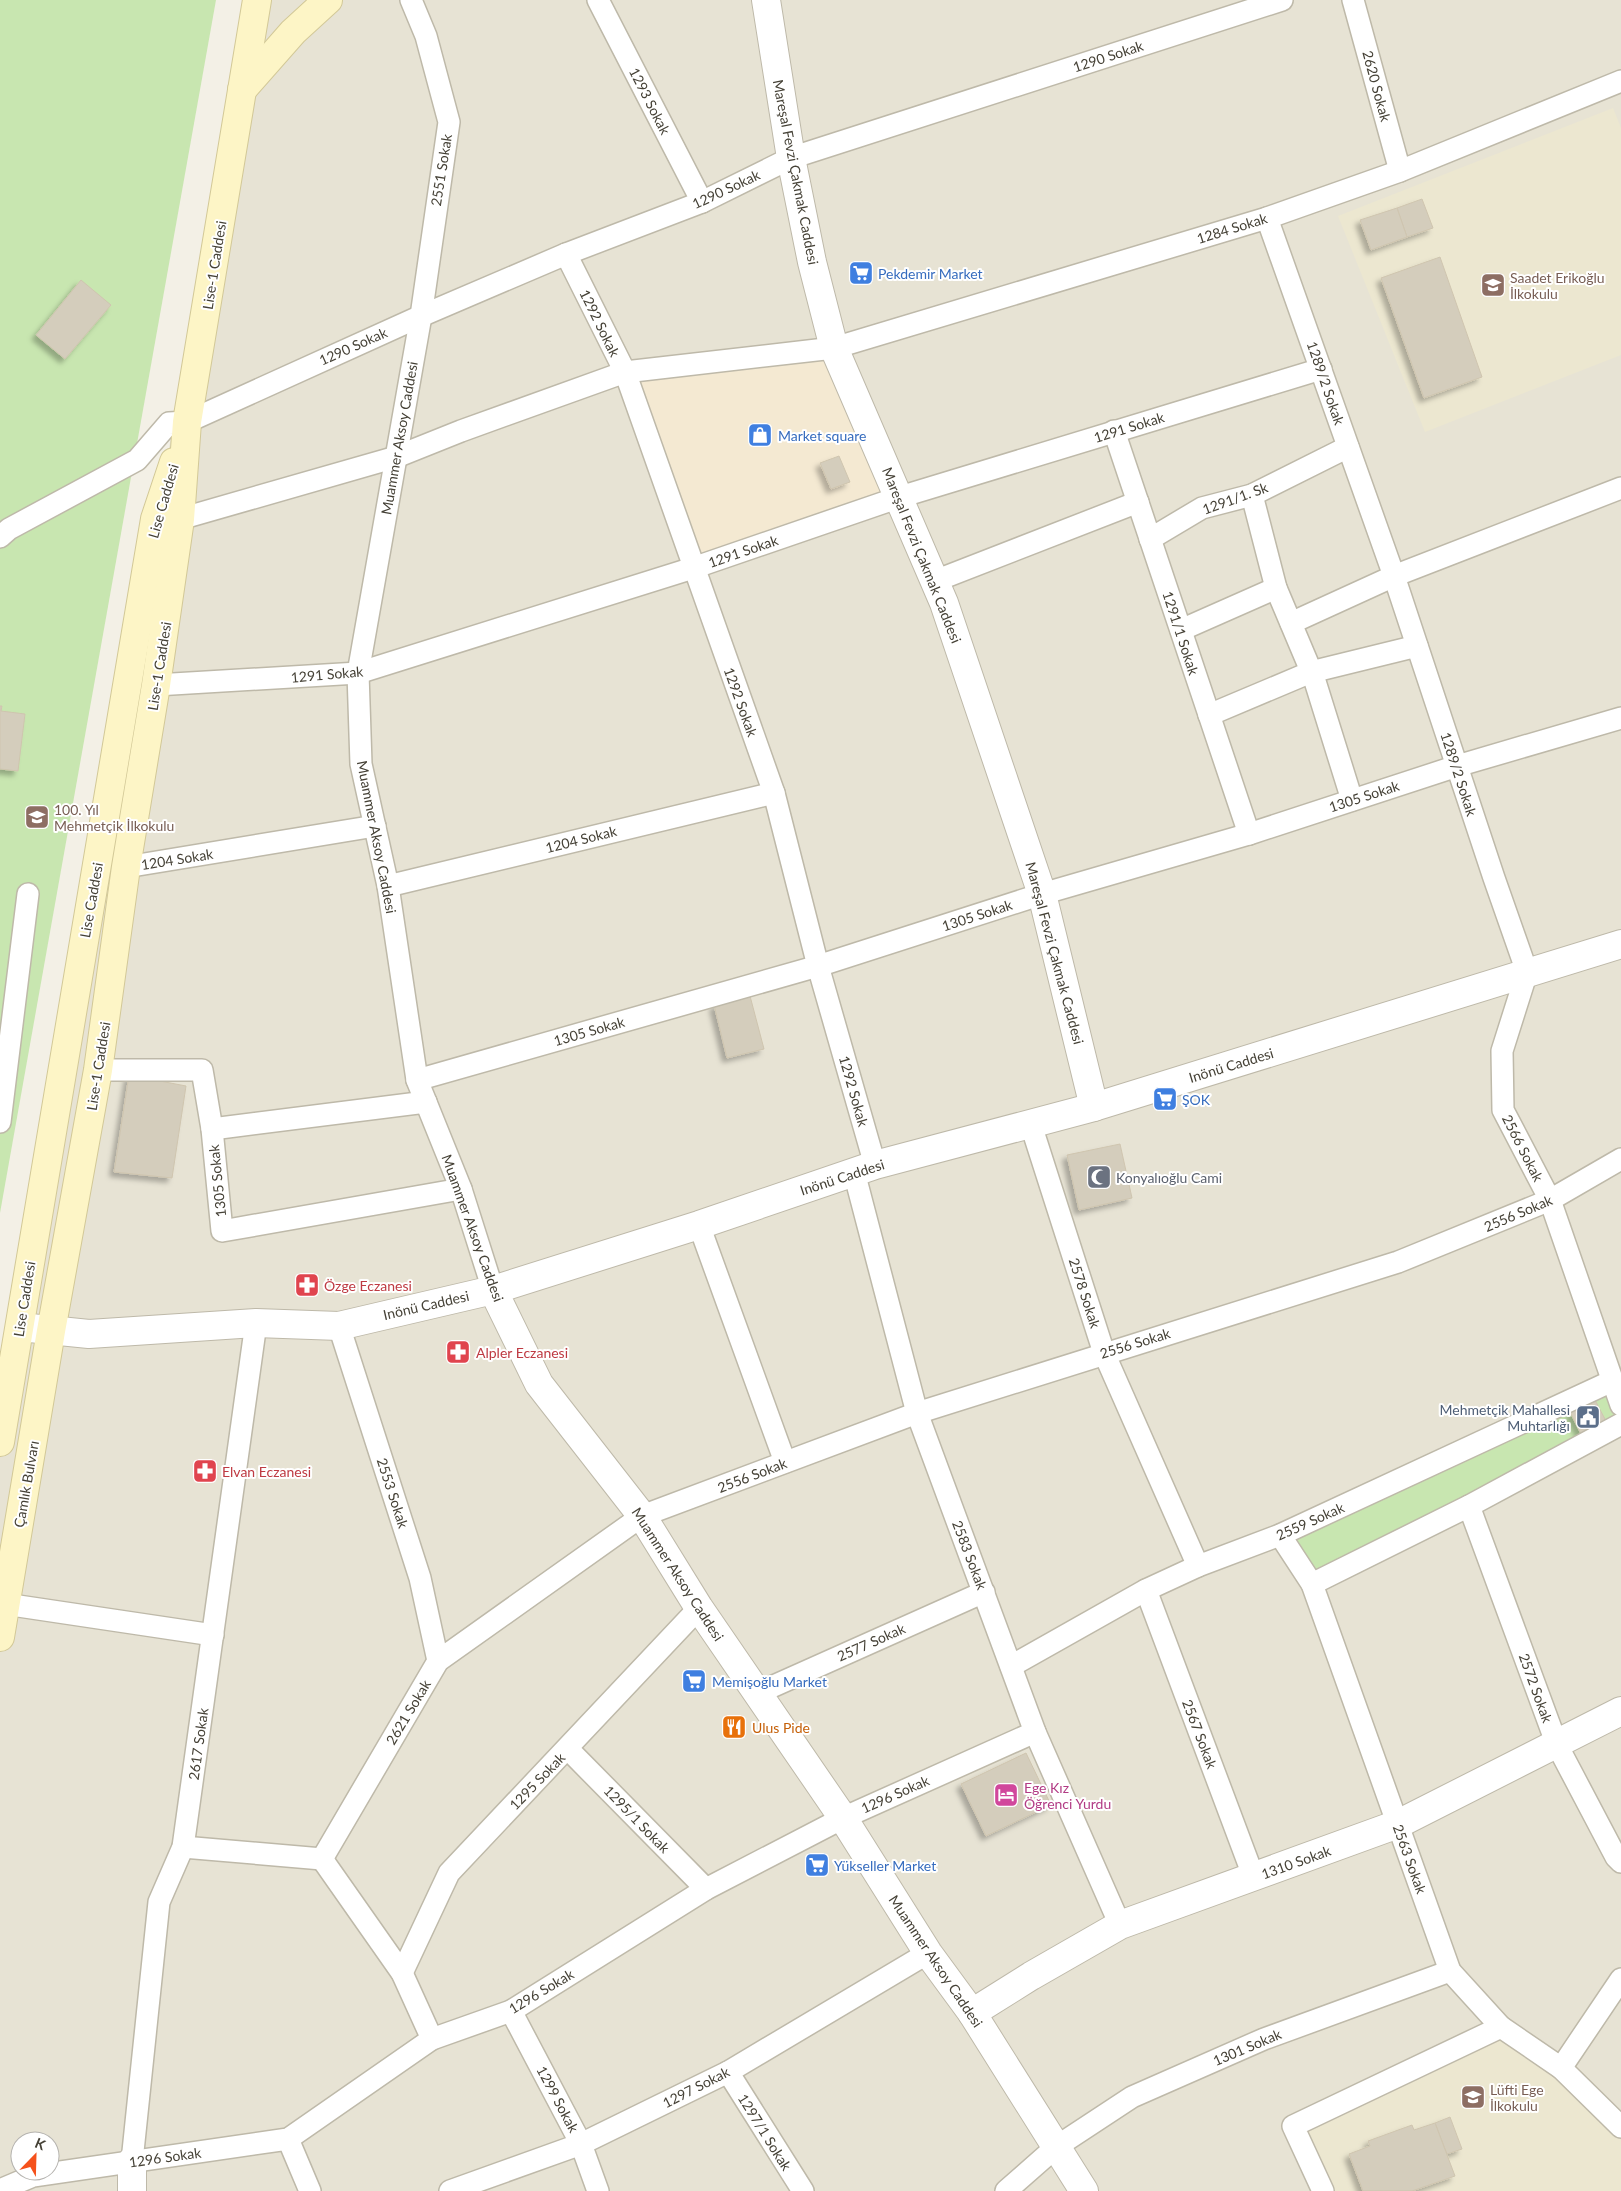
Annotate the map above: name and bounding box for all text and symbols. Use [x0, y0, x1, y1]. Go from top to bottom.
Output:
street label: 1290 Sokak [1071, 36, 1146, 75]
street label: 2620 Sokak [1359, 49, 1395, 124]
street label: 1293 Sokak [626, 65, 674, 138]
street label: Mareşal Fevzi Çakmak Caddesi [770, 78, 822, 266]
street label: 2551 Sokak [427, 132, 455, 207]
street label: 1290 Sokak [689, 166, 763, 212]
street label: 1284 Sokak [1195, 209, 1270, 247]
street label: Lise-1 Caddesi [199, 219, 229, 311]
supermarket icon: Pekdemir Market [848, 260, 874, 286]
place label: Pekdemir Market [878, 265, 983, 282]
place label: Saadet Erikoğlu İlkokulu [1510, 269, 1605, 302]
school or university icon: Saadet Erikoğlu İlkokulu [1480, 272, 1506, 298]
street label: 1292 Sokak [576, 287, 624, 360]
street label: 1290 Sokak [316, 323, 390, 369]
street label: 1289/2 Sokak [1304, 339, 1349, 428]
street label: Muammer Aksoy Caddesi [377, 360, 421, 516]
street label: 1291 Sokak [1092, 408, 1167, 446]
shop icon: Market square [747, 422, 773, 448]
place label: Market square [778, 427, 866, 444]
street label: Lise Caddesi [144, 462, 182, 540]
street label: Mareşal Fevzi Çakmak Caddesi [879, 465, 965, 645]
street label: 1291/1. Sk [1200, 478, 1271, 518]
street label: 1291 Sokak [706, 531, 781, 571]
street label: 1291/1 Sokak [1159, 589, 1203, 678]
street label: Lise-1 Caddesi [144, 620, 174, 712]
street label: 1291 Sokak [290, 662, 365, 686]
street label: 1292 Sokak [721, 665, 762, 740]
street label: 1289/2 Sokak [1437, 730, 1481, 819]
street label: Muammer Aksoy Caddesi [354, 759, 400, 915]
street label: 1305 Sokak [1327, 776, 1402, 815]
place label: 100. Yıl Mehmetçik İlkokulu [54, 801, 174, 834]
school or university icon: 100. Yıl Mehmetçik İlkokulu [24, 804, 50, 830]
street label: 1204 Sokak [544, 822, 619, 856]
street label: 1204 Sokak [140, 845, 215, 873]
street label: Mareşal Fevzi Çakmak Caddesi [1022, 860, 1088, 1046]
street label: Lise Caddesi [76, 861, 106, 939]
street label: 1305 Sokak [940, 895, 1015, 934]
street label: 1305 Sokak [552, 1013, 627, 1049]
street label: Lise-1 Caddesi [83, 1020, 113, 1112]
street label: Inönü Caddesi [1187, 1044, 1275, 1086]
street label: 1292 Sokak [836, 1054, 872, 1129]
supermarket icon: ŞOK [1152, 1086, 1178, 1112]
place label: ŞOK [1182, 1091, 1211, 1108]
street label: 2566 Sokak [1499, 1112, 1547, 1185]
street label: 1305 Sokak [205, 1143, 229, 1218]
street label: Muammer Aksoy Caddesi [438, 1152, 508, 1304]
street label: Inönü Caddesi [798, 1155, 886, 1199]
mosque icon: Konyalıoğlu Cami [1086, 1164, 1112, 1190]
place label: Konyalıoğlu Cami [1116, 1169, 1222, 1186]
street label: 2556 Sokak [1481, 1191, 1556, 1235]
street label: 2578 Sokak [1066, 1256, 1105, 1331]
street label: Lise Caddesi [10, 1260, 38, 1338]
pharmacy icon: Özge Eczanesi [294, 1272, 320, 1298]
place label: Özge Eczanesi [324, 1277, 412, 1294]
street label: Inönü Caddesi [381, 1287, 471, 1323]
street label: 2556 Sokak [1098, 1324, 1173, 1362]
pharmacy icon: Alpler Eczanesi [445, 1339, 471, 1365]
place label: Alpler Eczanesi [476, 1344, 568, 1361]
place label: Mehmetçik Mahallesi Muhtarlığı [1439, 1401, 1570, 1434]
public building icon: Mehmetçik Mahallesi Muhtarlığı [1575, 1404, 1601, 1430]
street label: Çamlık Bulvarı [10, 1439, 42, 1529]
street label: 2556 Sokak [715, 1454, 790, 1496]
street label: 2553 Sokak [374, 1456, 413, 1531]
pharmacy icon: Elvan Eczanesi [192, 1458, 218, 1484]
place label: Elvan Eczanesi [222, 1463, 311, 1480]
street label: 2559 Sokak [1273, 1498, 1347, 1544]
street label: Muammer Aksoy Caddesi [629, 1504, 727, 1644]
street label: 2583 Sokak [949, 1518, 991, 1593]
street label: 2577 Sokak [834, 1619, 908, 1665]
street label: 2572 Sokak [1516, 1651, 1557, 1726]
supermarket icon: Memişoğlu Market [681, 1668, 707, 1694]
place label: Memişoğlu Market [712, 1673, 827, 1690]
street label: 2621 Sokak [382, 1676, 434, 1748]
street label: 2567 Sokak [1179, 1697, 1221, 1772]
street label: 2617 Sokak [185, 1706, 212, 1781]
restaurant icon: Ulus Pide [721, 1714, 747, 1740]
place label: Ulus Pide [752, 1719, 810, 1736]
street label: 1295 Sokak [506, 1748, 569, 1813]
street label: 1296 Sokak [858, 1771, 932, 1817]
place label: Ege Kız Öğrenci Yurdu [1024, 1779, 1111, 1812]
street label: 1295/1 Sokak [601, 1782, 674, 1857]
hotel icon: Ege Kız Öğrenci Yurdu [993, 1782, 1019, 1808]
street label: 2563 Sokak [1390, 1822, 1431, 1897]
street label: 1310 Sokak [1259, 1841, 1334, 1882]
supermarket icon: Yükseller Market [804, 1852, 830, 1878]
place label: Yükseller Market [834, 1857, 936, 1874]
street label: Muammer Aksoy Caddesi [885, 1892, 987, 2030]
street label: 1296 Sokak [505, 1965, 577, 2017]
street label: 1301 Sokak [1210, 2025, 1285, 2069]
street label: 1299 Sokak [533, 2063, 583, 2136]
street label: 1297 Sokak [660, 2063, 733, 2111]
place label: Lüfti Ege İlkokulu [1490, 2081, 1544, 2114]
school or university icon: Lüfti Ege İlkokulu [1460, 2084, 1486, 2110]
street label: 1297/1 Sokak [735, 2091, 796, 2174]
north arrow [10, 2131, 60, 2181]
text: K [33, 2134, 48, 2153]
street label: 1296 Sokak [128, 2143, 203, 2170]

